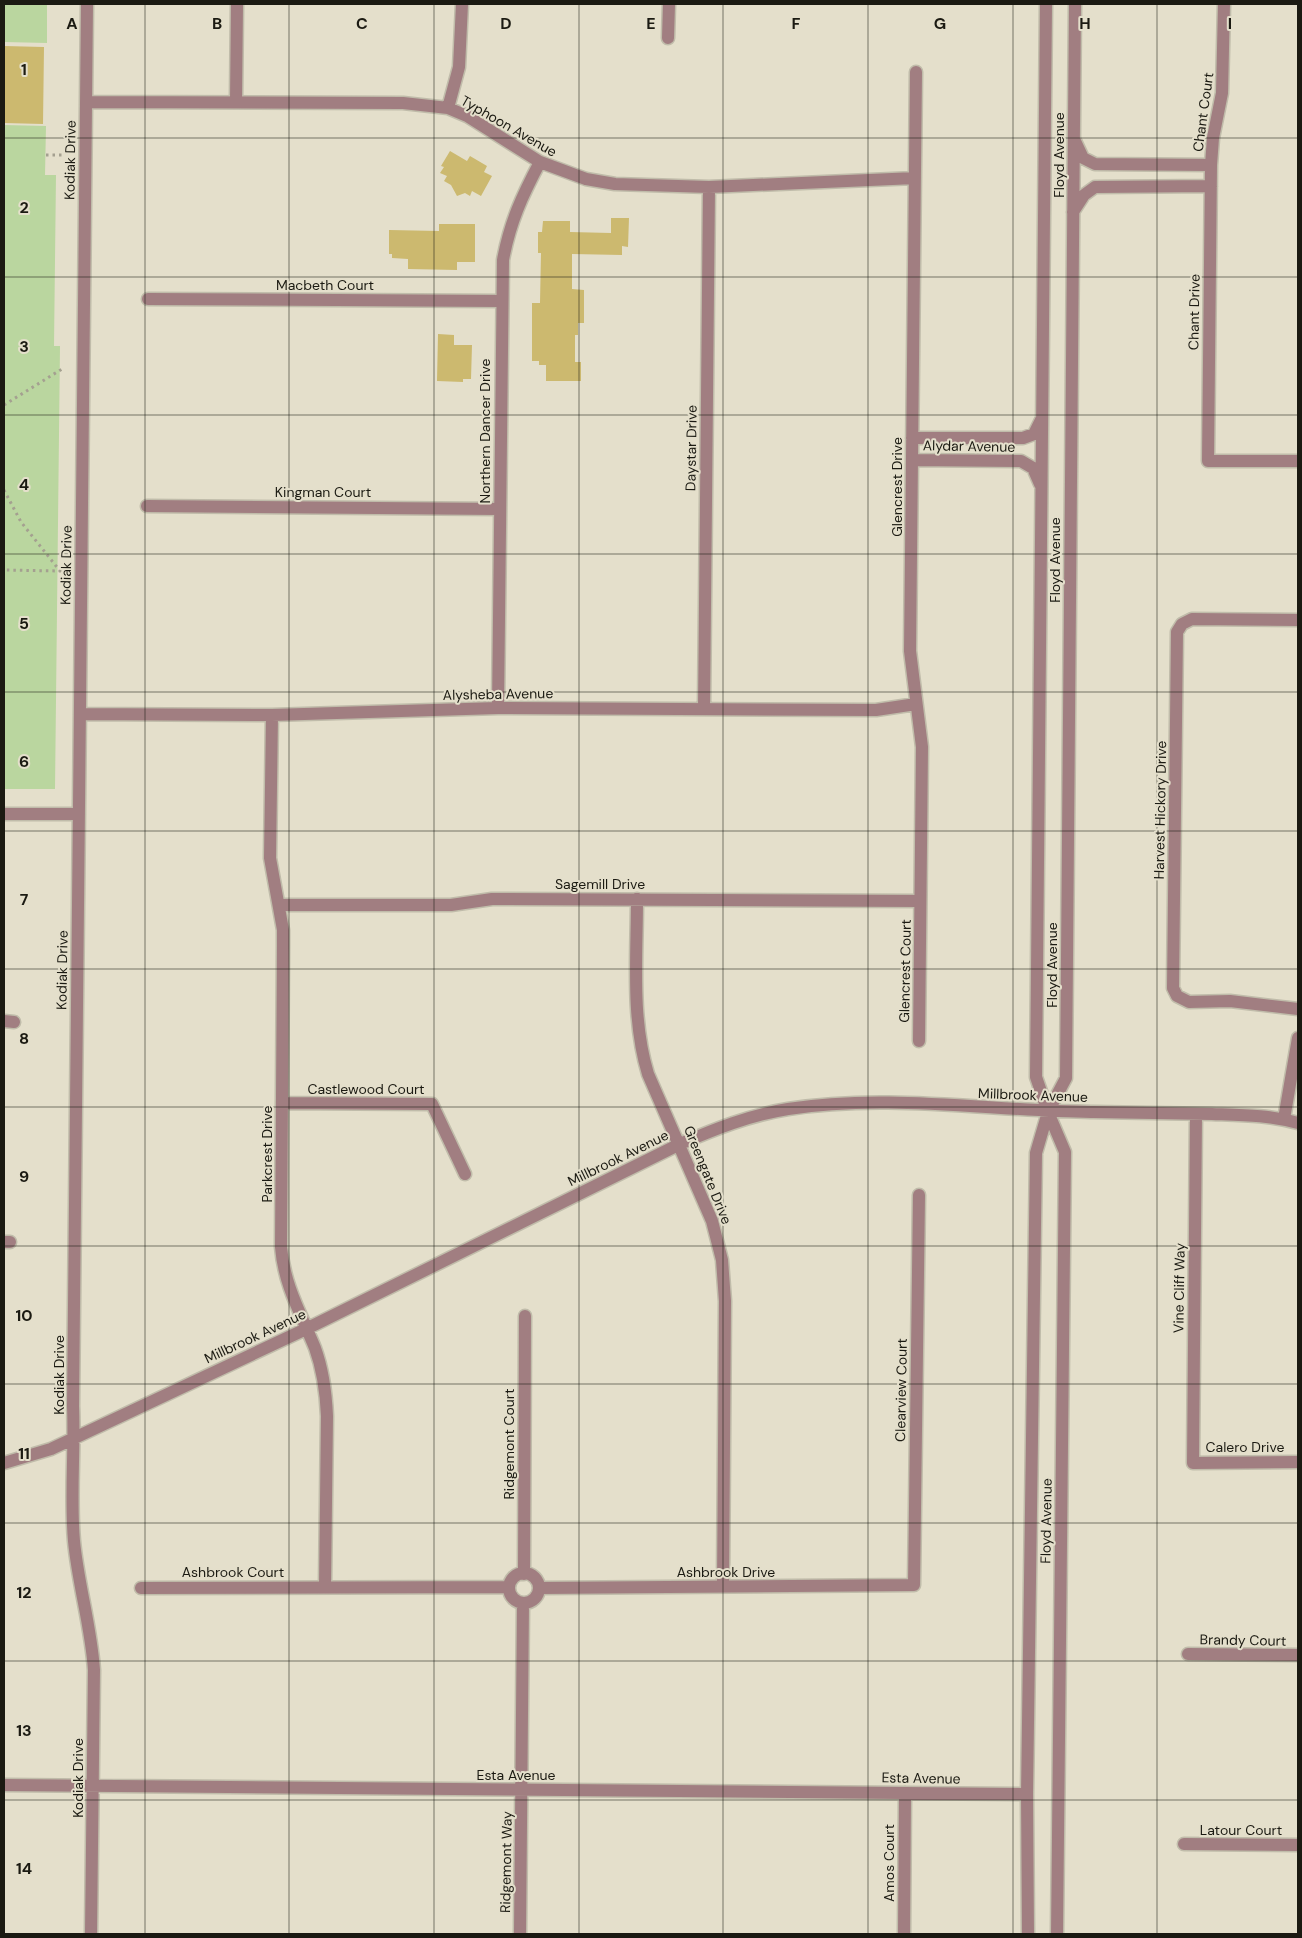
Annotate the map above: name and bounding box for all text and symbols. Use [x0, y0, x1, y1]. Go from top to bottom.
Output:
text: A [66, 13, 78, 34]
text: B [212, 13, 222, 34]
text: C [356, 13, 368, 34]
text: D [500, 13, 512, 34]
text: E [646, 13, 656, 34]
text: F [792, 13, 801, 34]
text: G [934, 13, 946, 34]
text: H [1079, 13, 1091, 34]
text: I [1228, 13, 1232, 34]
text: 1 [21, 59, 27, 80]
street label: Chant Court [1189, 71, 1217, 153]
street label: Typhoon Avenue [458, 91, 560, 161]
street label: Floyd Avenue [1050, 112, 1068, 198]
street label: Kodiak Drive [60, 120, 80, 200]
text: 2 [19, 197, 29, 218]
street label: Chant Drive [1184, 274, 1204, 350]
street label: Macbeth Court [276, 276, 374, 294]
text: 3 [19, 336, 29, 357]
street label: Northern Dancer Drive [476, 359, 494, 503]
street label: Daystar Drive [681, 405, 701, 491]
street label: Alydar Avenue [923, 436, 1015, 456]
street label: Glencrest Drive [888, 437, 906, 537]
text: 4 [19, 474, 29, 495]
street label: Kingman Court [275, 483, 371, 501]
street label: Floyd Avenue [1046, 517, 1064, 603]
street label: Kodiak Drive [56, 525, 76, 605]
text: 5 [19, 613, 29, 634]
street label: Alysheba Avenue [443, 684, 553, 704]
street label: Harvest Hickory Drive [1150, 740, 1170, 880]
text: 6 [19, 751, 29, 772]
street label: Sagemill Drive [555, 875, 645, 893]
text: 7 [20, 889, 29, 910]
street label: Glencrest Court [895, 919, 915, 1023]
street label: Floyd Avenue [1043, 922, 1061, 1008]
street label: Kodiak Drive [52, 930, 72, 1010]
text: 8 [19, 1028, 29, 1049]
street label: Castlewood Court [307, 1080, 425, 1098]
street label: Millbrook Avenue [978, 1084, 1088, 1106]
street label: Parkcrest Drive [258, 1105, 276, 1203]
street label: Greengate Drive [680, 1123, 736, 1227]
street label: Millbrook Avenue [565, 1126, 671, 1190]
text: 9 [19, 1166, 29, 1187]
street label: Vine Cliff Way [1169, 1243, 1189, 1333]
text: 10 [15, 1305, 33, 1326]
street label: Millbrook Avenue [201, 1305, 309, 1367]
street label: Kodiak Drive [50, 1335, 68, 1415]
street label: Clearview Court [891, 1338, 911, 1442]
street label: Ridgemont Court [500, 1389, 518, 1500]
street label: Calero Drive [1206, 1438, 1284, 1456]
text: 11 [18, 1443, 30, 1464]
street label: Floyd Avenue [1036, 1478, 1056, 1564]
street label: Ashbrook Court [182, 1563, 284, 1581]
street label: Ashbrook Drive [677, 1563, 775, 1581]
text: 12 [16, 1582, 32, 1603]
street label: Brandy Court [1200, 1630, 1286, 1650]
text: 13 [16, 1720, 32, 1741]
street label: Kodiak Drive [69, 1738, 87, 1818]
street label: Esta Avenue [476, 1766, 556, 1784]
street label: Esta Avenue [881, 1768, 961, 1788]
street label: Ridgemont Way [496, 1811, 516, 1913]
street label: Latour Court [1200, 1821, 1282, 1839]
street label: Amos Court [880, 1824, 898, 1902]
text: 14 [16, 1858, 32, 1879]

